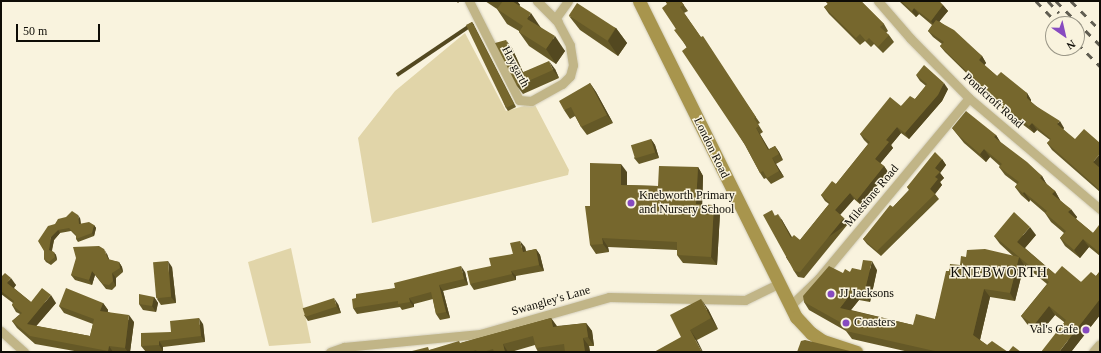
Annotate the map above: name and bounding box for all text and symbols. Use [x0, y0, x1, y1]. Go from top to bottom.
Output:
scale bar [18, 16, 102, 42]
north arrow [1045, 16, 1085, 56]
text: 50 m [23, 24, 47, 38]
text: N [1065, 38, 1078, 52]
street label: Haygarth [498, 44, 532, 90]
street label: Pondcroft Road [960, 70, 1026, 132]
street label: London Road [690, 115, 732, 181]
street label: Milestone Road [842, 162, 902, 230]
place label: Knebworth Primary and Nursery School [639, 189, 735, 217]
marker: Knebworth Primary and Nursery School [626, 198, 636, 208]
district label: KNEBWORTH [950, 265, 1048, 281]
street label: Swangley's Lane [510, 283, 592, 319]
place label: JJ Jacksons [839, 287, 894, 301]
marker: JJ Jacksons [826, 289, 836, 299]
place label: Coasters [854, 316, 895, 330]
marker: Coasters [841, 318, 851, 328]
place label: Val's Cafe [1030, 323, 1078, 337]
marker: Val's Cafe [1081, 325, 1091, 335]

